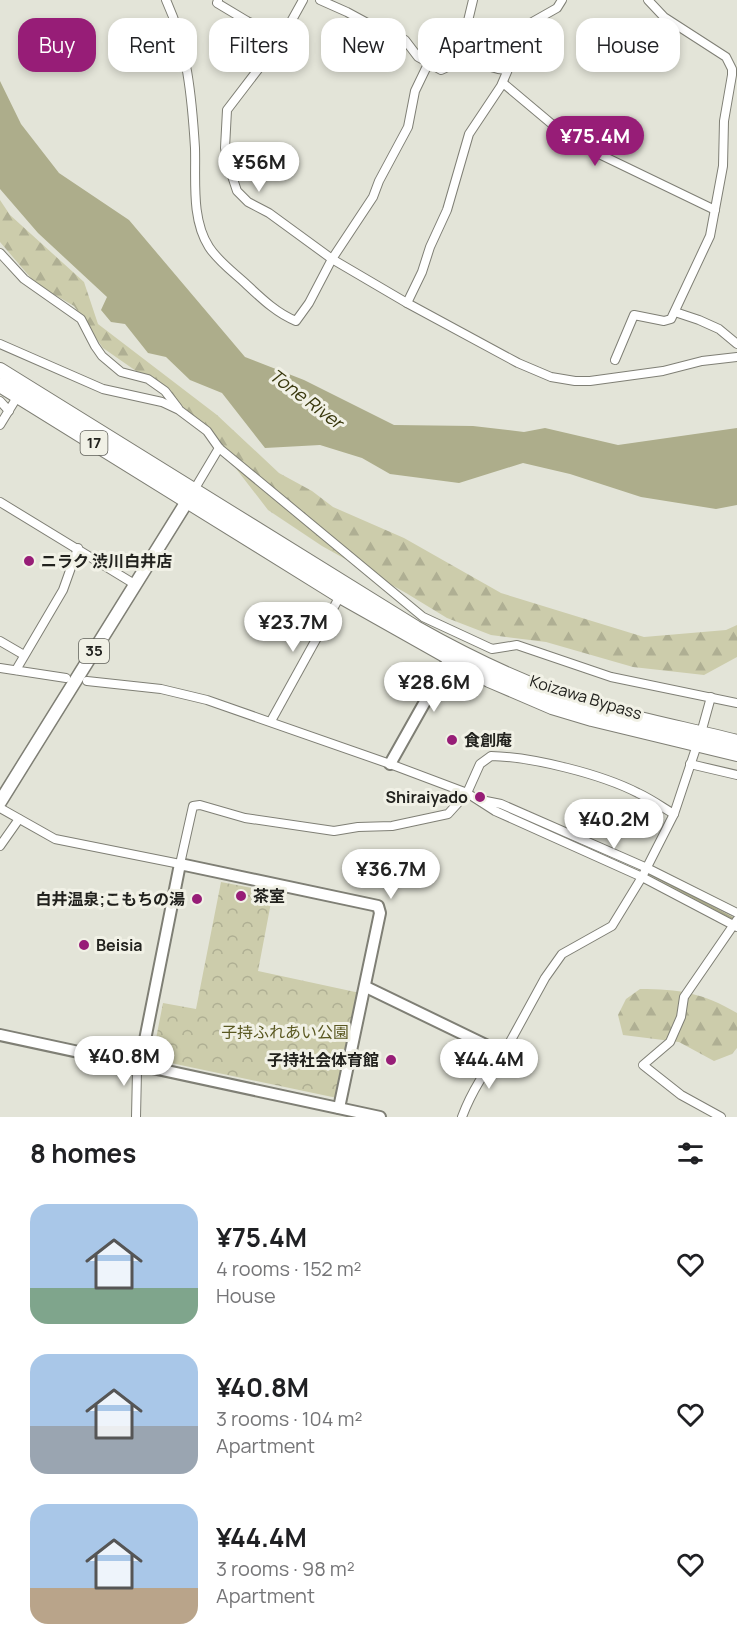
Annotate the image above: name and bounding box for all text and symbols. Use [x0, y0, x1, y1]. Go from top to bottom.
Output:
chip: Buy [18, 18, 96, 72]
chip: Rent [108, 18, 197, 72]
chip: Filters [209, 18, 309, 72]
chip: New [321, 18, 406, 72]
chip: Apartment [418, 18, 564, 72]
chip: House [576, 18, 680, 72]
pin: ¥75.4M [546, 116, 644, 167]
text: ¥75.4M [560, 122, 630, 149]
pin: ¥56M [223, 142, 295, 193]
text: ¥56M [232, 148, 286, 175]
water label: Tone River [265, 363, 350, 435]
road number: 17 [80, 431, 107, 455]
place label: ニラク 渋川白井店 [41, 550, 172, 572]
marker: ニラク 渋川白井店 [22, 554, 36, 568]
pin: ¥23.7M [244, 602, 342, 653]
text: ¥23.7M [258, 608, 328, 635]
road number: 35 [79, 639, 109, 663]
pin: ¥28.6M [385, 662, 483, 713]
text: ¥28.6M [398, 668, 470, 695]
street label: Koizawa Bypass [527, 670, 645, 724]
place label: 食創庵 [464, 729, 512, 751]
marker: 食創庵 [445, 733, 459, 747]
place label: Shiraiyado [385, 786, 468, 808]
marker: Shiraiyado [473, 790, 487, 804]
pin: ¥40.2M [565, 799, 663, 850]
text: ¥40.2M [578, 805, 650, 832]
pin: ¥36.7M [342, 849, 440, 900]
text: ¥36.7M [356, 855, 426, 882]
place label: 茶室 [253, 885, 285, 907]
place label: 白井温泉;こもちの湯 [36, 888, 185, 910]
marker: 茶室 [234, 889, 248, 903]
marker: 白井温泉;こもちの湯 [190, 892, 204, 906]
place label: Beisia [96, 934, 143, 956]
marker: Beisia [77, 938, 91, 952]
park label: 子持ふれあい公園 [221, 1021, 349, 1043]
pin: ¥40.8M [75, 1036, 173, 1087]
pin: ¥44.4M [440, 1039, 538, 1090]
text: ¥40.8M [88, 1042, 160, 1069]
text: ¥44.4M [454, 1045, 524, 1072]
place label: 子持社会体育館 [267, 1049, 379, 1071]
marker: 子持社会体育館 [384, 1053, 398, 1067]
text: 8 homes [30, 1135, 136, 1171]
icon: filters [674, 1137, 707, 1170]
text: ¥75.4M [216, 1219, 307, 1255]
icon: home [78, 1228, 150, 1300]
icon: heart [674, 1248, 707, 1281]
text: 4 rooms · 152 m² [216, 1255, 362, 1282]
text: House [216, 1282, 276, 1309]
text: ¥40.8M [216, 1369, 309, 1405]
icon: home [78, 1378, 150, 1450]
icon: heart [674, 1398, 707, 1431]
text: 3 rooms · 104 m² [216, 1405, 362, 1432]
text: Apartment [216, 1432, 315, 1459]
text: ¥44.4M [216, 1519, 307, 1555]
icon: home [78, 1528, 150, 1600]
icon: heart [674, 1548, 707, 1581]
text: 3 rooms · 98 m² [216, 1555, 355, 1582]
text: Apartment [216, 1582, 315, 1609]

